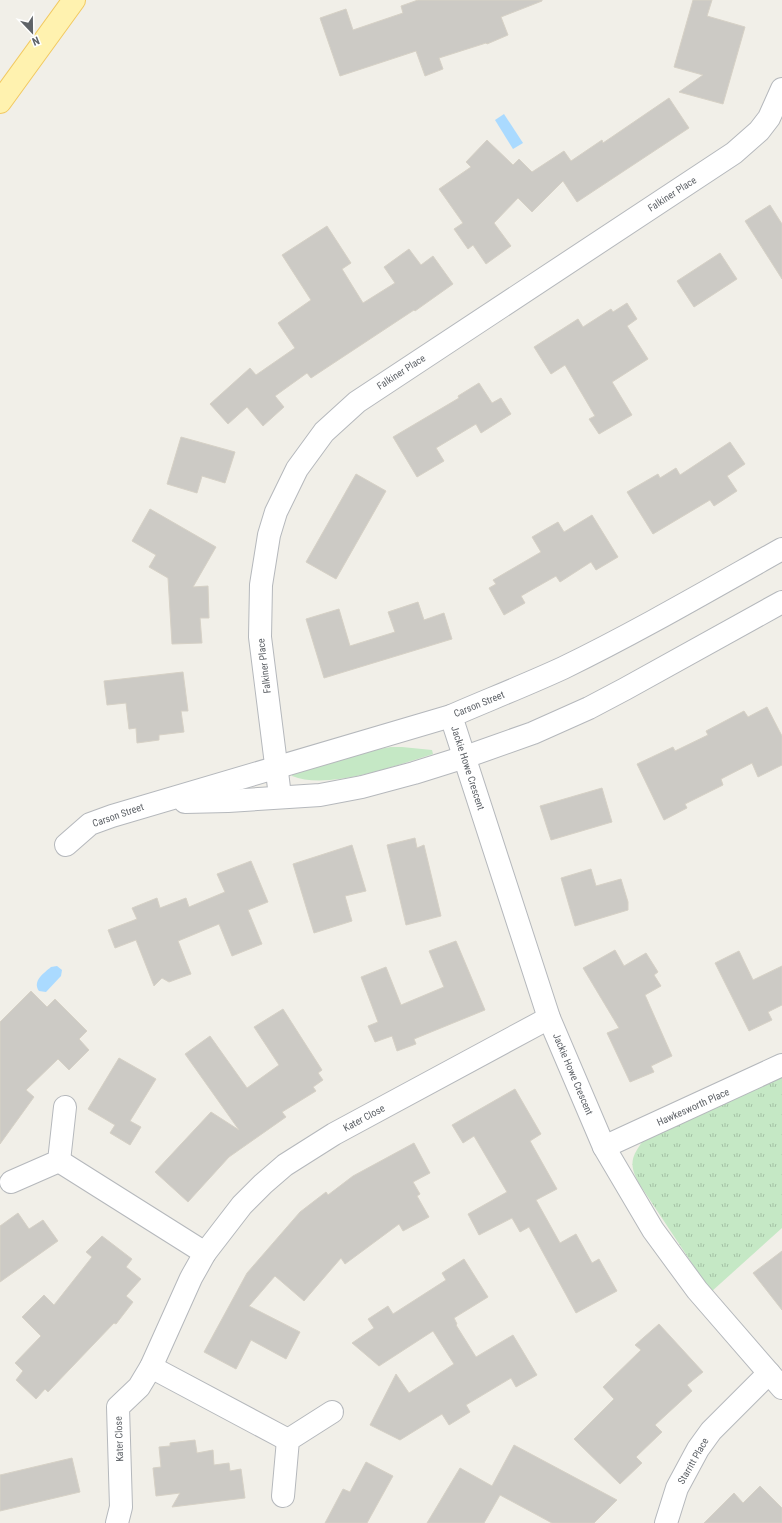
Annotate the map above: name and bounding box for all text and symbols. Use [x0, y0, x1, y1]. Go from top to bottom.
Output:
north arrow [12, 12, 52, 52]
text: N [30, 34, 41, 48]
street label: Falkiner Place [646, 174, 698, 214]
street label: Falkiner Place [375, 352, 427, 392]
street label: Falkiner Place [255, 638, 273, 694]
street label: Carson Street [452, 689, 506, 719]
street label: Jackie Howe Crescent [449, 725, 487, 811]
street label: Carson Street [91, 801, 145, 829]
street label: Jackie Howe Crescent [551, 1031, 595, 1117]
street label: Hawkesworth Place [655, 1086, 731, 1128]
street label: Kater Close [341, 1102, 387, 1134]
street label: Kater Close [113, 1416, 125, 1462]
street label: Starritt Place [675, 1436, 711, 1486]

